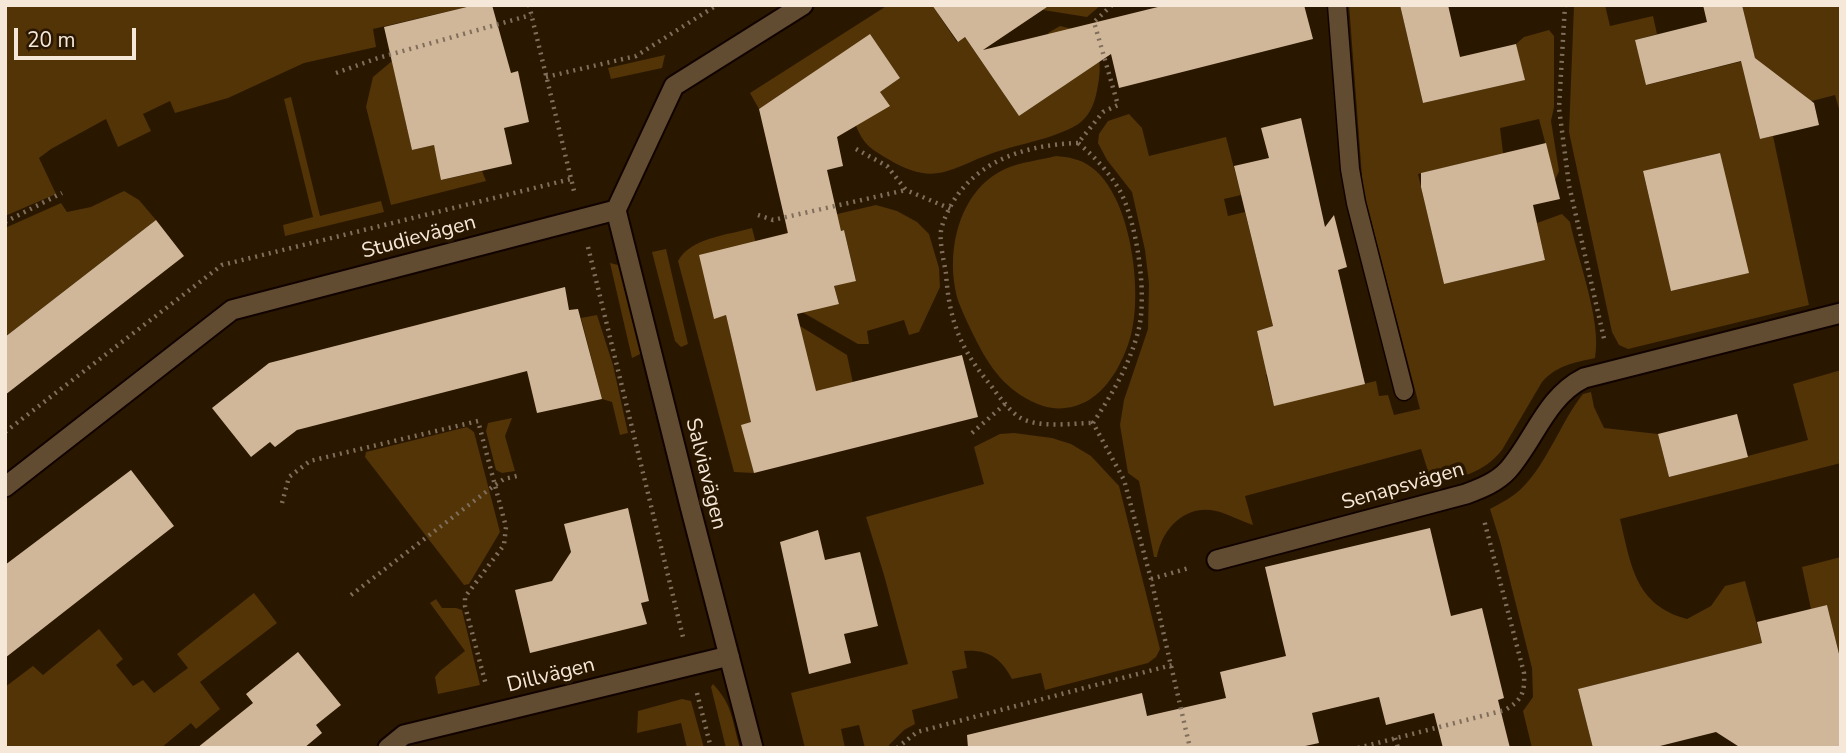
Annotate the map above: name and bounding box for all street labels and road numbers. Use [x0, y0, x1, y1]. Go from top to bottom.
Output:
street label: Studievägen [359, 211, 479, 265]
street label: Salviavägen [679, 416, 731, 532]
street label: Senapsvägen [1339, 457, 1467, 517]
street label: Dillvägen [504, 653, 598, 699]

